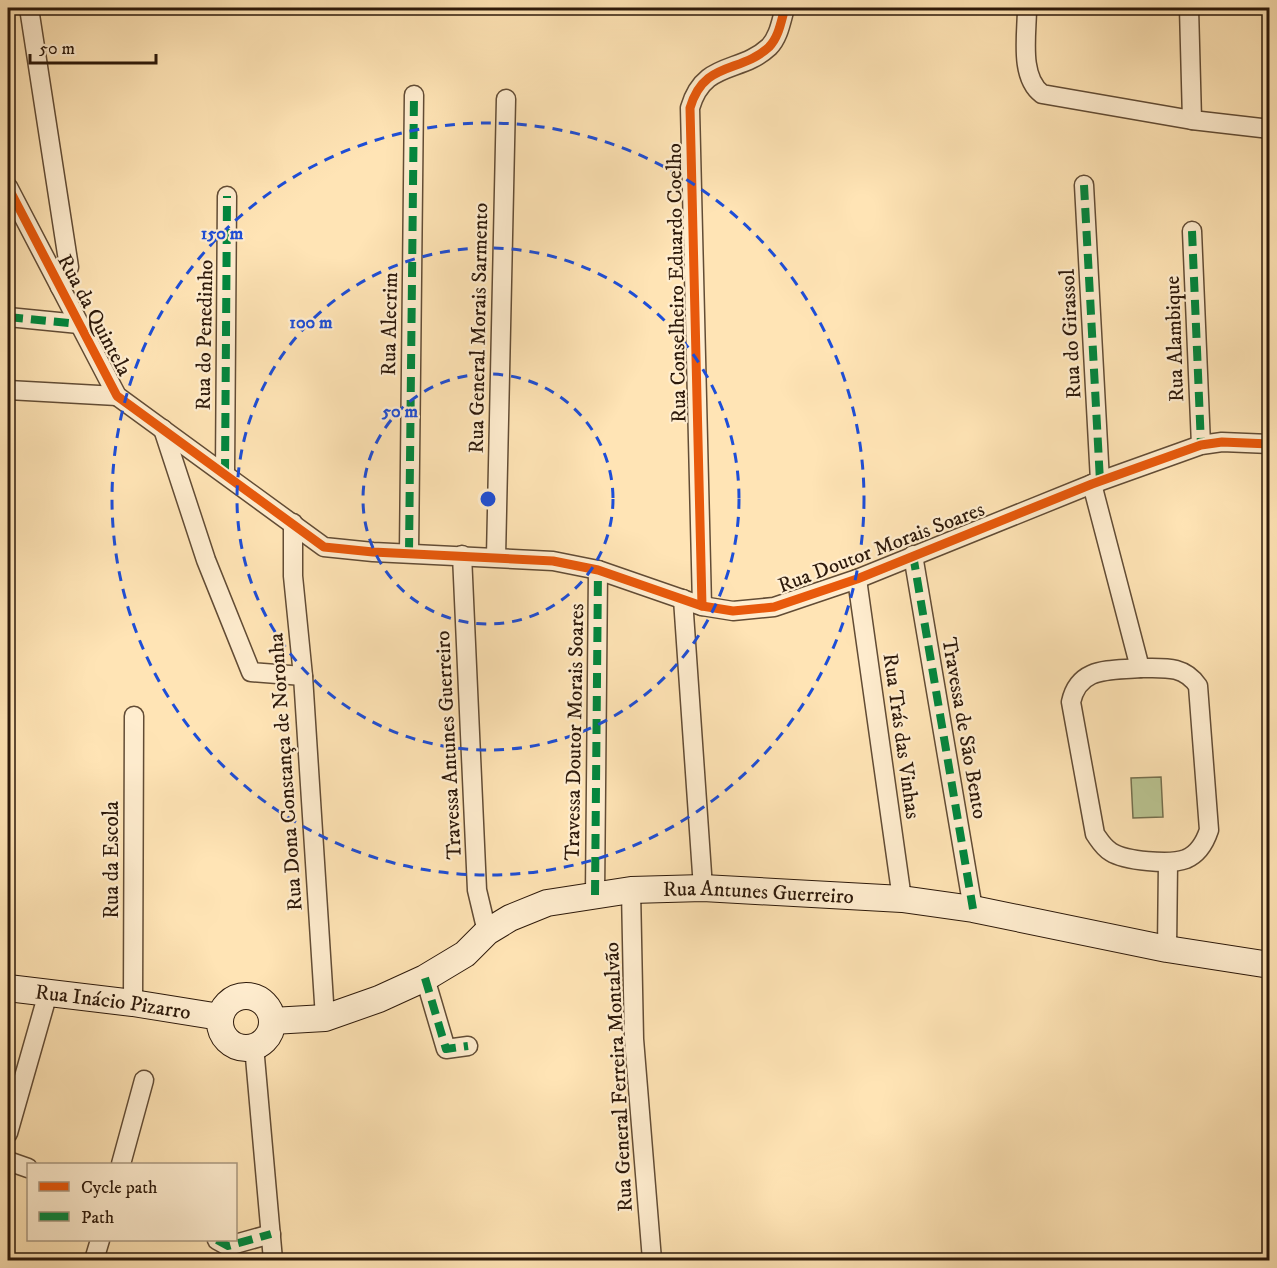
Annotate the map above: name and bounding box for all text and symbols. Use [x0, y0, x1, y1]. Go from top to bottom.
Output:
scale bar [30, 27, 156, 65]
text: 50 m [39, 38, 75, 60]
street label: Rua Conselheiro Eduardo Coelho [662, 143, 692, 423]
street label: Rua General Morais Sarmento [464, 202, 494, 454]
text: 150 m [201, 223, 244, 245]
street label: Rua da Quintela [51, 250, 137, 381]
street label: Rua do Penedinho [191, 259, 219, 411]
street label: Rua do Girassol [1055, 268, 1087, 400]
street label: Rua Alecrim [376, 272, 404, 376]
street label: Rua Alambique [1160, 275, 1190, 403]
text: 100 m [289, 312, 333, 334]
text: 50 m [381, 401, 418, 423]
centre of rings [478, 489, 498, 509]
street label: Rua Doutor Morais Soares [774, 497, 988, 599]
street label: Travessa Doutor Morais Soares [560, 603, 590, 861]
street label: Travessa Antunes Guerreiro [430, 630, 468, 860]
street label: Rua Dona Constança de Noronha [263, 632, 309, 912]
street label: Travessa de São Bento [935, 635, 993, 821]
street label: Rua Trás das Vinhas [877, 652, 925, 821]
street label: Rua da Escola [99, 801, 125, 919]
street label: Rua Antunes Guerreiro [663, 876, 854, 910]
street label: Rua General Ferreira Montalvão [599, 941, 639, 1213]
street label: Rua Inácio Pizarro [34, 979, 193, 1026]
legend [27, 1163, 237, 1241]
text: Cycle path [81, 1177, 158, 1199]
text: Path [81, 1207, 115, 1229]

